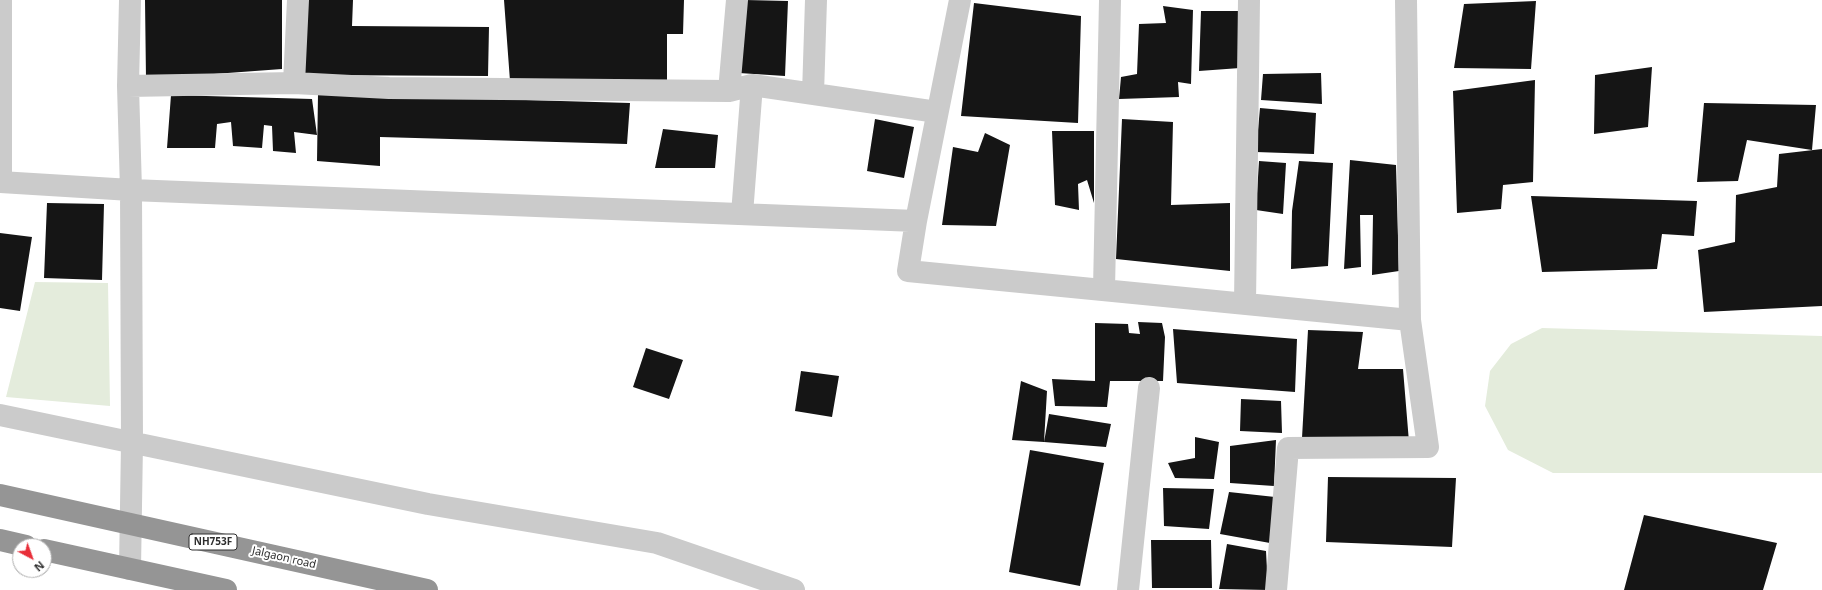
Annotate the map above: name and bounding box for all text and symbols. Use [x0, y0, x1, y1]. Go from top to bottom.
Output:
road number: NH753F [189, 534, 237, 550]
north arrow [12, 538, 52, 578]
street label: Jalgaon road [251, 544, 317, 572]
text: N [31, 558, 48, 575]

